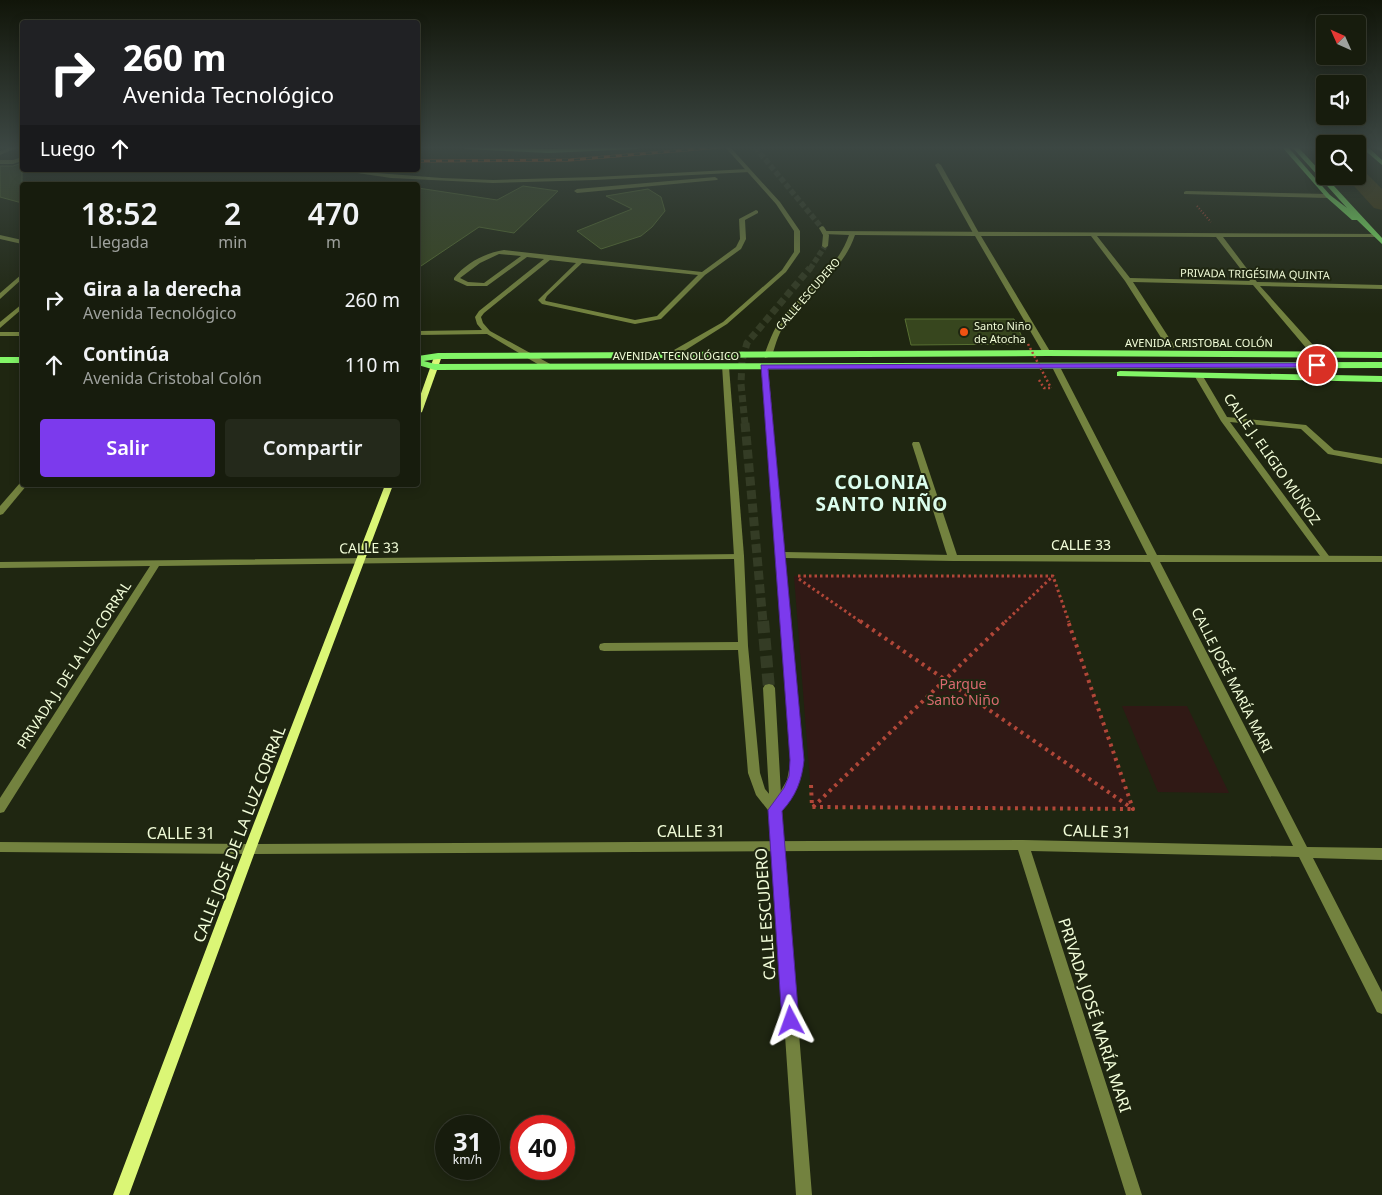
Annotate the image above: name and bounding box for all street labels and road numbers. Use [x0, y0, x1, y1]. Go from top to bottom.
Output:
street label: CALLE ESCUDERO [772, 254, 843, 333]
street label: PRIVADA TRIGÉSIMA QUINTA [1180, 265, 1331, 282]
street label: AVENIDA CRISTOBAL COLÓN [1125, 335, 1273, 350]
street label: AVENIDA TECNOLÓGICO [613, 348, 739, 363]
street label: CALLE J. ELIGIO MUÑOZ [1220, 389, 1325, 528]
street label: CALLE 33 [1051, 535, 1111, 554]
street label: CALLE 33 [339, 537, 399, 558]
street label: PRIVADA J. DE LA LUZ CORRAL [12, 577, 135, 752]
street label: CALLE JOSÉ MARÍA MARI [1188, 604, 1277, 756]
street label: CALLE JOSE DE LA LUZ CORRAL [187, 723, 291, 945]
street label: CALLE 31 [1062, 819, 1132, 843]
street label: CALLE 31 [657, 820, 725, 842]
street label: CALLE 31 [147, 822, 215, 844]
street label: CALLE ESCUDERO [749, 847, 781, 981]
street label: PRIVADA JOSÉ MARÍA MARI [1053, 915, 1137, 1115]

